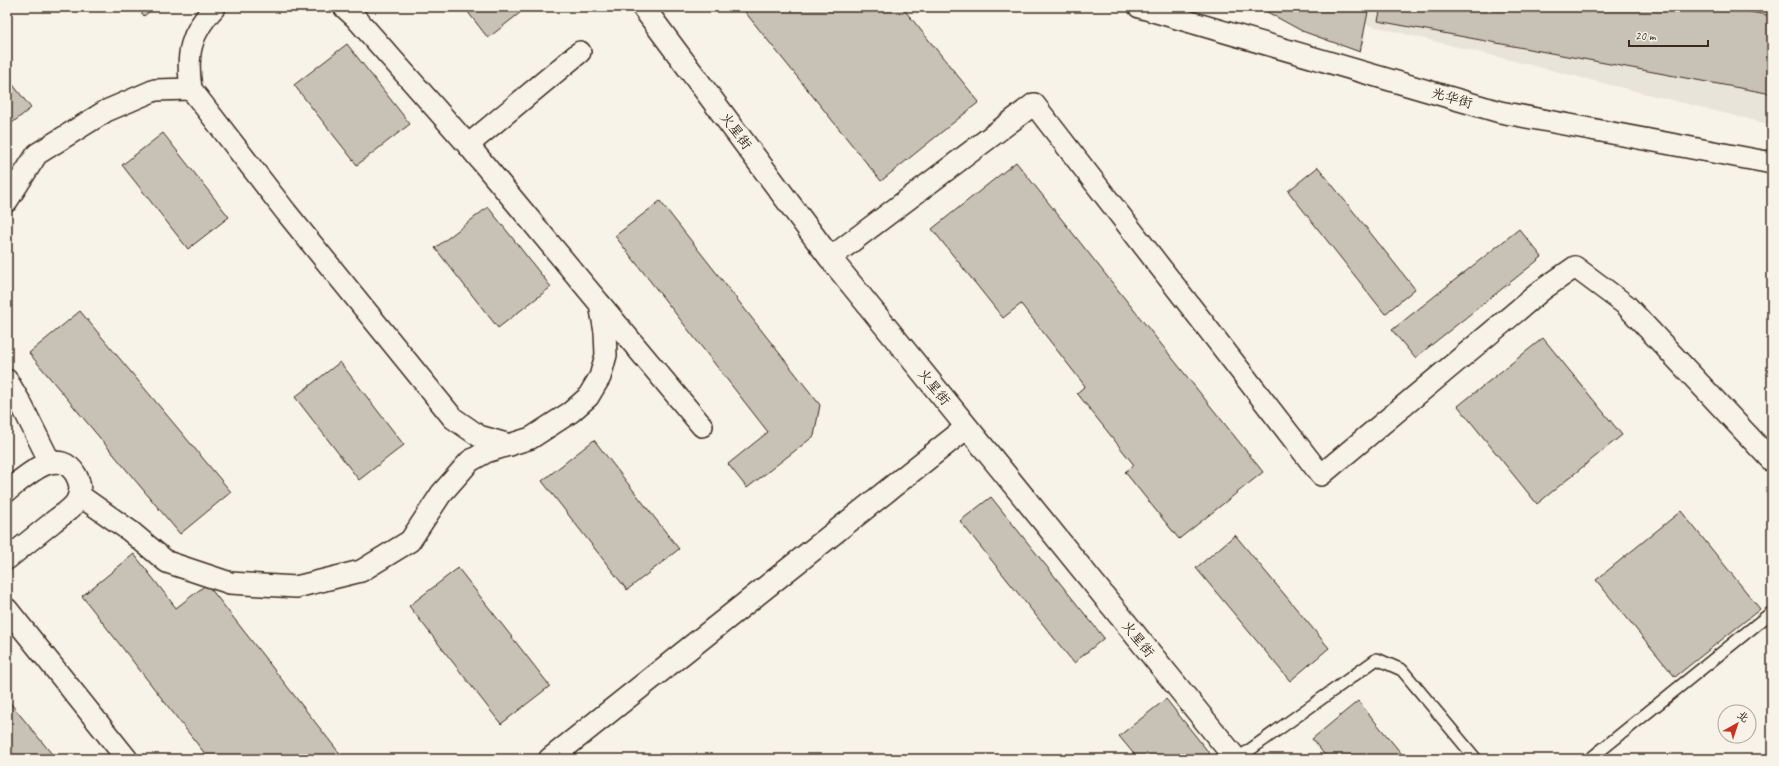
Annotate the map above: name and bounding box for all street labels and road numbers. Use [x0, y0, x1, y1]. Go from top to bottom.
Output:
street label: 光华街 [1429, 84, 1475, 112]
street label: 火星街 [717, 109, 755, 153]
street label: 火星街 [914, 365, 954, 409]
street label: 火星街 [1118, 617, 1158, 661]

